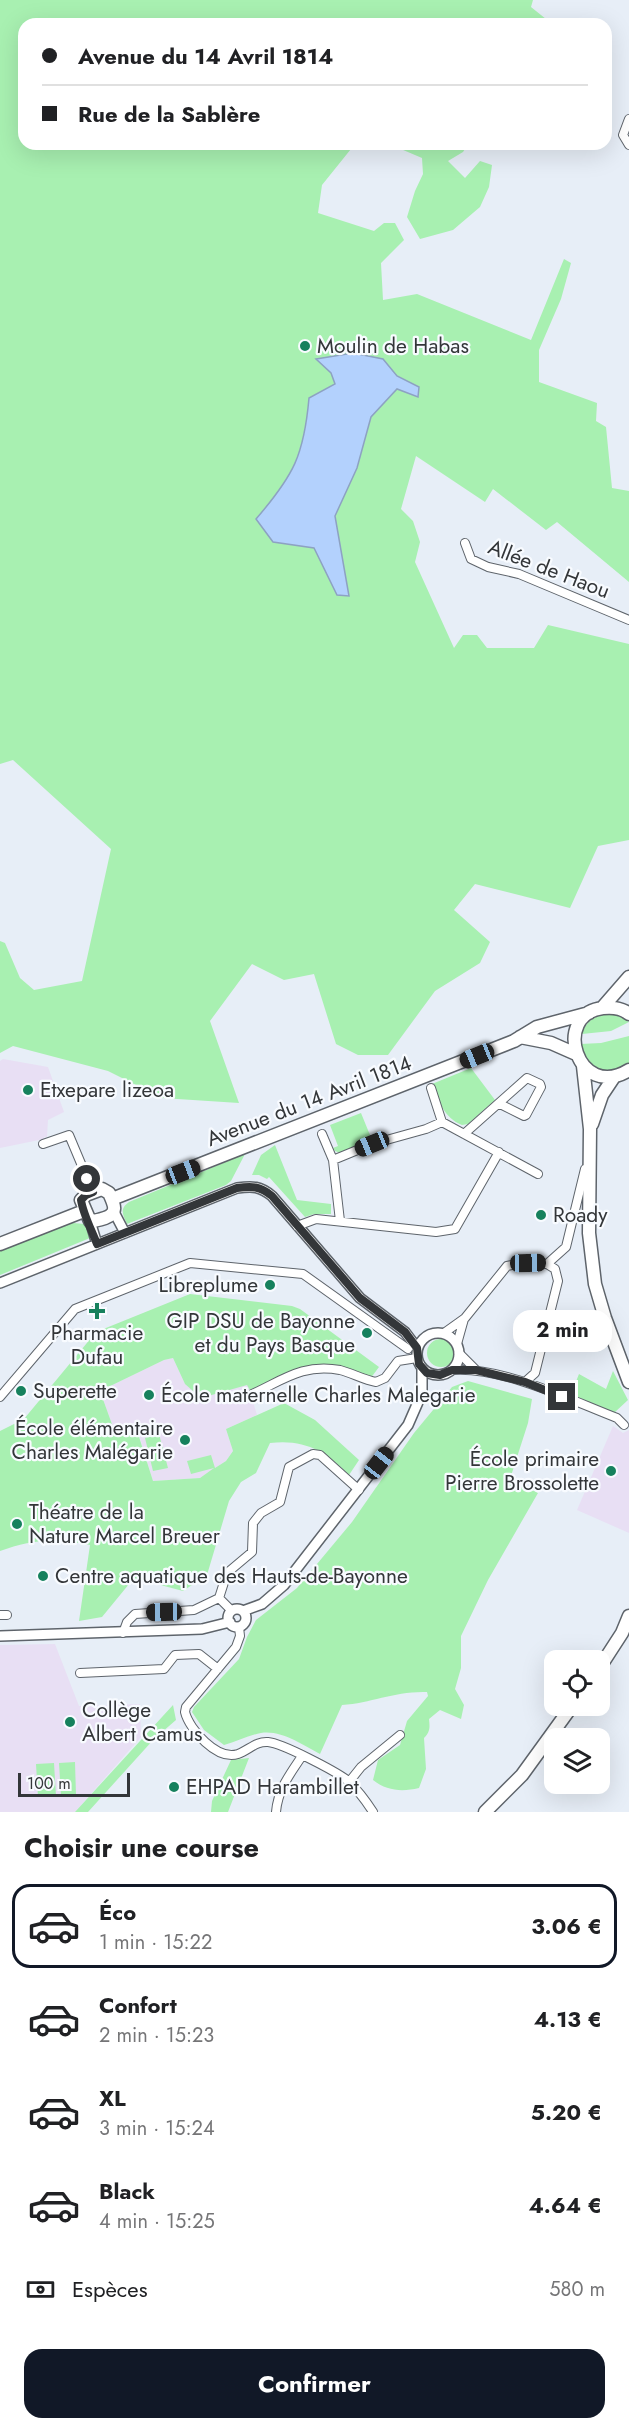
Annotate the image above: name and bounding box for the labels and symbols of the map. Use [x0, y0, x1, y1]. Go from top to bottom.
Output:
place label: Moulin de Habas [317, 331, 469, 361]
marker: Moulin de Habas [298, 339, 312, 353]
street label: Allée de Haou [484, 532, 614, 606]
car [457, 1041, 497, 1071]
street label: Avenue du 14 Avril 1814 [202, 1048, 416, 1154]
place label: Etxepare lizeoa [40, 1075, 174, 1105]
marker: Etxepare lizeoa [21, 1083, 35, 1097]
car [352, 1129, 392, 1159]
car [163, 1157, 203, 1187]
route start [73, 1165, 100, 1192]
place label: Roady [553, 1200, 608, 1230]
marker: Roady [534, 1208, 548, 1222]
car [510, 1254, 546, 1272]
place label: Libreplume [158, 1270, 258, 1300]
marker: Libreplume [263, 1278, 277, 1292]
marker: Pharmacie Dufau [90, 1304, 104, 1318]
place label: GIP DSU de Bayonne et du Pays Basque [166, 1306, 355, 1360]
callout: 2 min [512, 1310, 612, 1352]
place label: Pharmacie Dufau [51, 1318, 143, 1372]
marker: GIP DSU de Bayonne et du Pays Basque [360, 1326, 374, 1340]
place label: Superette [33, 1376, 117, 1406]
place label: École maternelle Charles Malegarie [161, 1380, 476, 1410]
route end [548, 1383, 575, 1410]
marker: Superette [14, 1384, 28, 1398]
marker: École maternelle Charles Malegarie [142, 1388, 156, 1402]
place label: École élémentaire Charles Malégarie [12, 1413, 173, 1467]
marker: École élémentaire Charles Malégarie [178, 1433, 192, 1447]
car [361, 1443, 397, 1483]
place label: École primaire Pierre Brossolette [445, 1444, 599, 1498]
marker: École primaire Pierre Brossolette [604, 1464, 618, 1478]
place label: Théatre de la Nature Marcel Breuer [29, 1497, 221, 1551]
marker: Théatre de la Nature Marcel Breuer [10, 1517, 24, 1531]
place label: Centre aquatique des Hauts-de-Bayonne [55, 1561, 408, 1591]
marker: Centre aquatique des Hauts-de-Bayonne [36, 1569, 50, 1583]
car [146, 1603, 182, 1621]
place label: Collège Albert Camus [82, 1695, 202, 1749]
marker: Collège Albert Camus [63, 1715, 77, 1729]
scale bar [18, 1770, 130, 1798]
place label: EHPAD Harambillet [186, 1772, 359, 1802]
marker: EHPAD Harambillet [167, 1780, 181, 1794]

